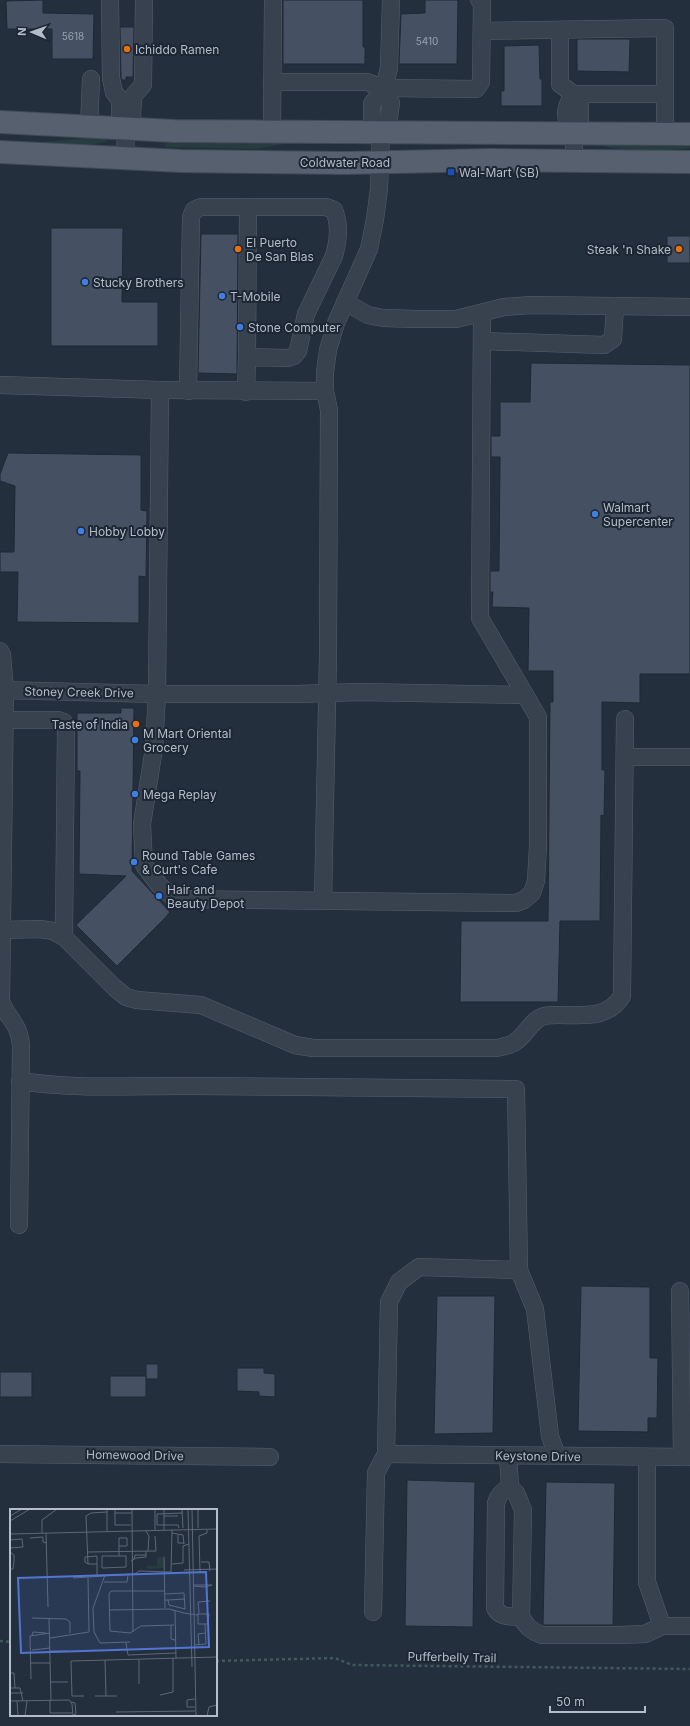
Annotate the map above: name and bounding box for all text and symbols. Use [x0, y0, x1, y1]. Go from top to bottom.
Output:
north arrow [12, 12, 52, 52]
text: N [15, 27, 29, 36]
house number: 5618 [62, 30, 84, 42]
house number: 5410 [416, 35, 438, 47]
place label: Ichiddo Ramen [135, 42, 219, 57]
marker: Ichiddo Ramen [122, 44, 132, 54]
street label: Coldwater Road [300, 155, 390, 170]
place label: Wal-Mart (SB) [459, 165, 539, 180]
marker: Wal-Mart (SB) [446, 167, 456, 177]
place label: El Puerto De San Blas [246, 235, 314, 264]
place label: Steak 'n Shake [587, 242, 671, 257]
marker: El Puerto De San Blas [233, 244, 243, 254]
marker: Steak 'n Shake [674, 244, 684, 254]
place label: Stucky Brothers [93, 275, 184, 290]
marker: Stucky Brothers [80, 277, 90, 287]
place label: T-Mobile [230, 289, 281, 304]
marker: T-Mobile [217, 291, 227, 301]
place label: Stone Computer [248, 320, 341, 335]
marker: Stone Computer [235, 322, 245, 332]
place label: Walmart Supercenter [603, 500, 673, 529]
marker: Walmart Supercenter [590, 509, 600, 519]
place label: Hobby Lobby [89, 524, 165, 539]
marker: Hobby Lobby [76, 526, 86, 536]
street label: Stoney Creek Drive [24, 684, 134, 700]
place label: Taste of India [52, 717, 128, 732]
marker: Taste of India [131, 719, 141, 729]
place label: M Mart Oriental Grocery [143, 726, 231, 755]
marker: M Mart Oriental Grocery [130, 735, 140, 745]
place label: Mega Replay [143, 787, 217, 802]
marker: Mega Replay [130, 789, 140, 799]
place label: Round Table Games & Curt's Cafe [142, 848, 255, 877]
marker: Round Table Games & Curt's Cafe [129, 857, 139, 867]
place label: Hair and Beauty Depot [167, 882, 244, 911]
marker: Hair and Beauty Depot [154, 891, 164, 901]
street label: Homewood Drive [86, 1447, 184, 1463]
street label: Keystone Drive [495, 1448, 581, 1464]
inset map [10, 1509, 217, 1716]
street label: Pufferbelly Trail [407, 1649, 497, 1665]
scale bar [550, 1688, 645, 1714]
text: 50 m [556, 1694, 585, 1709]

